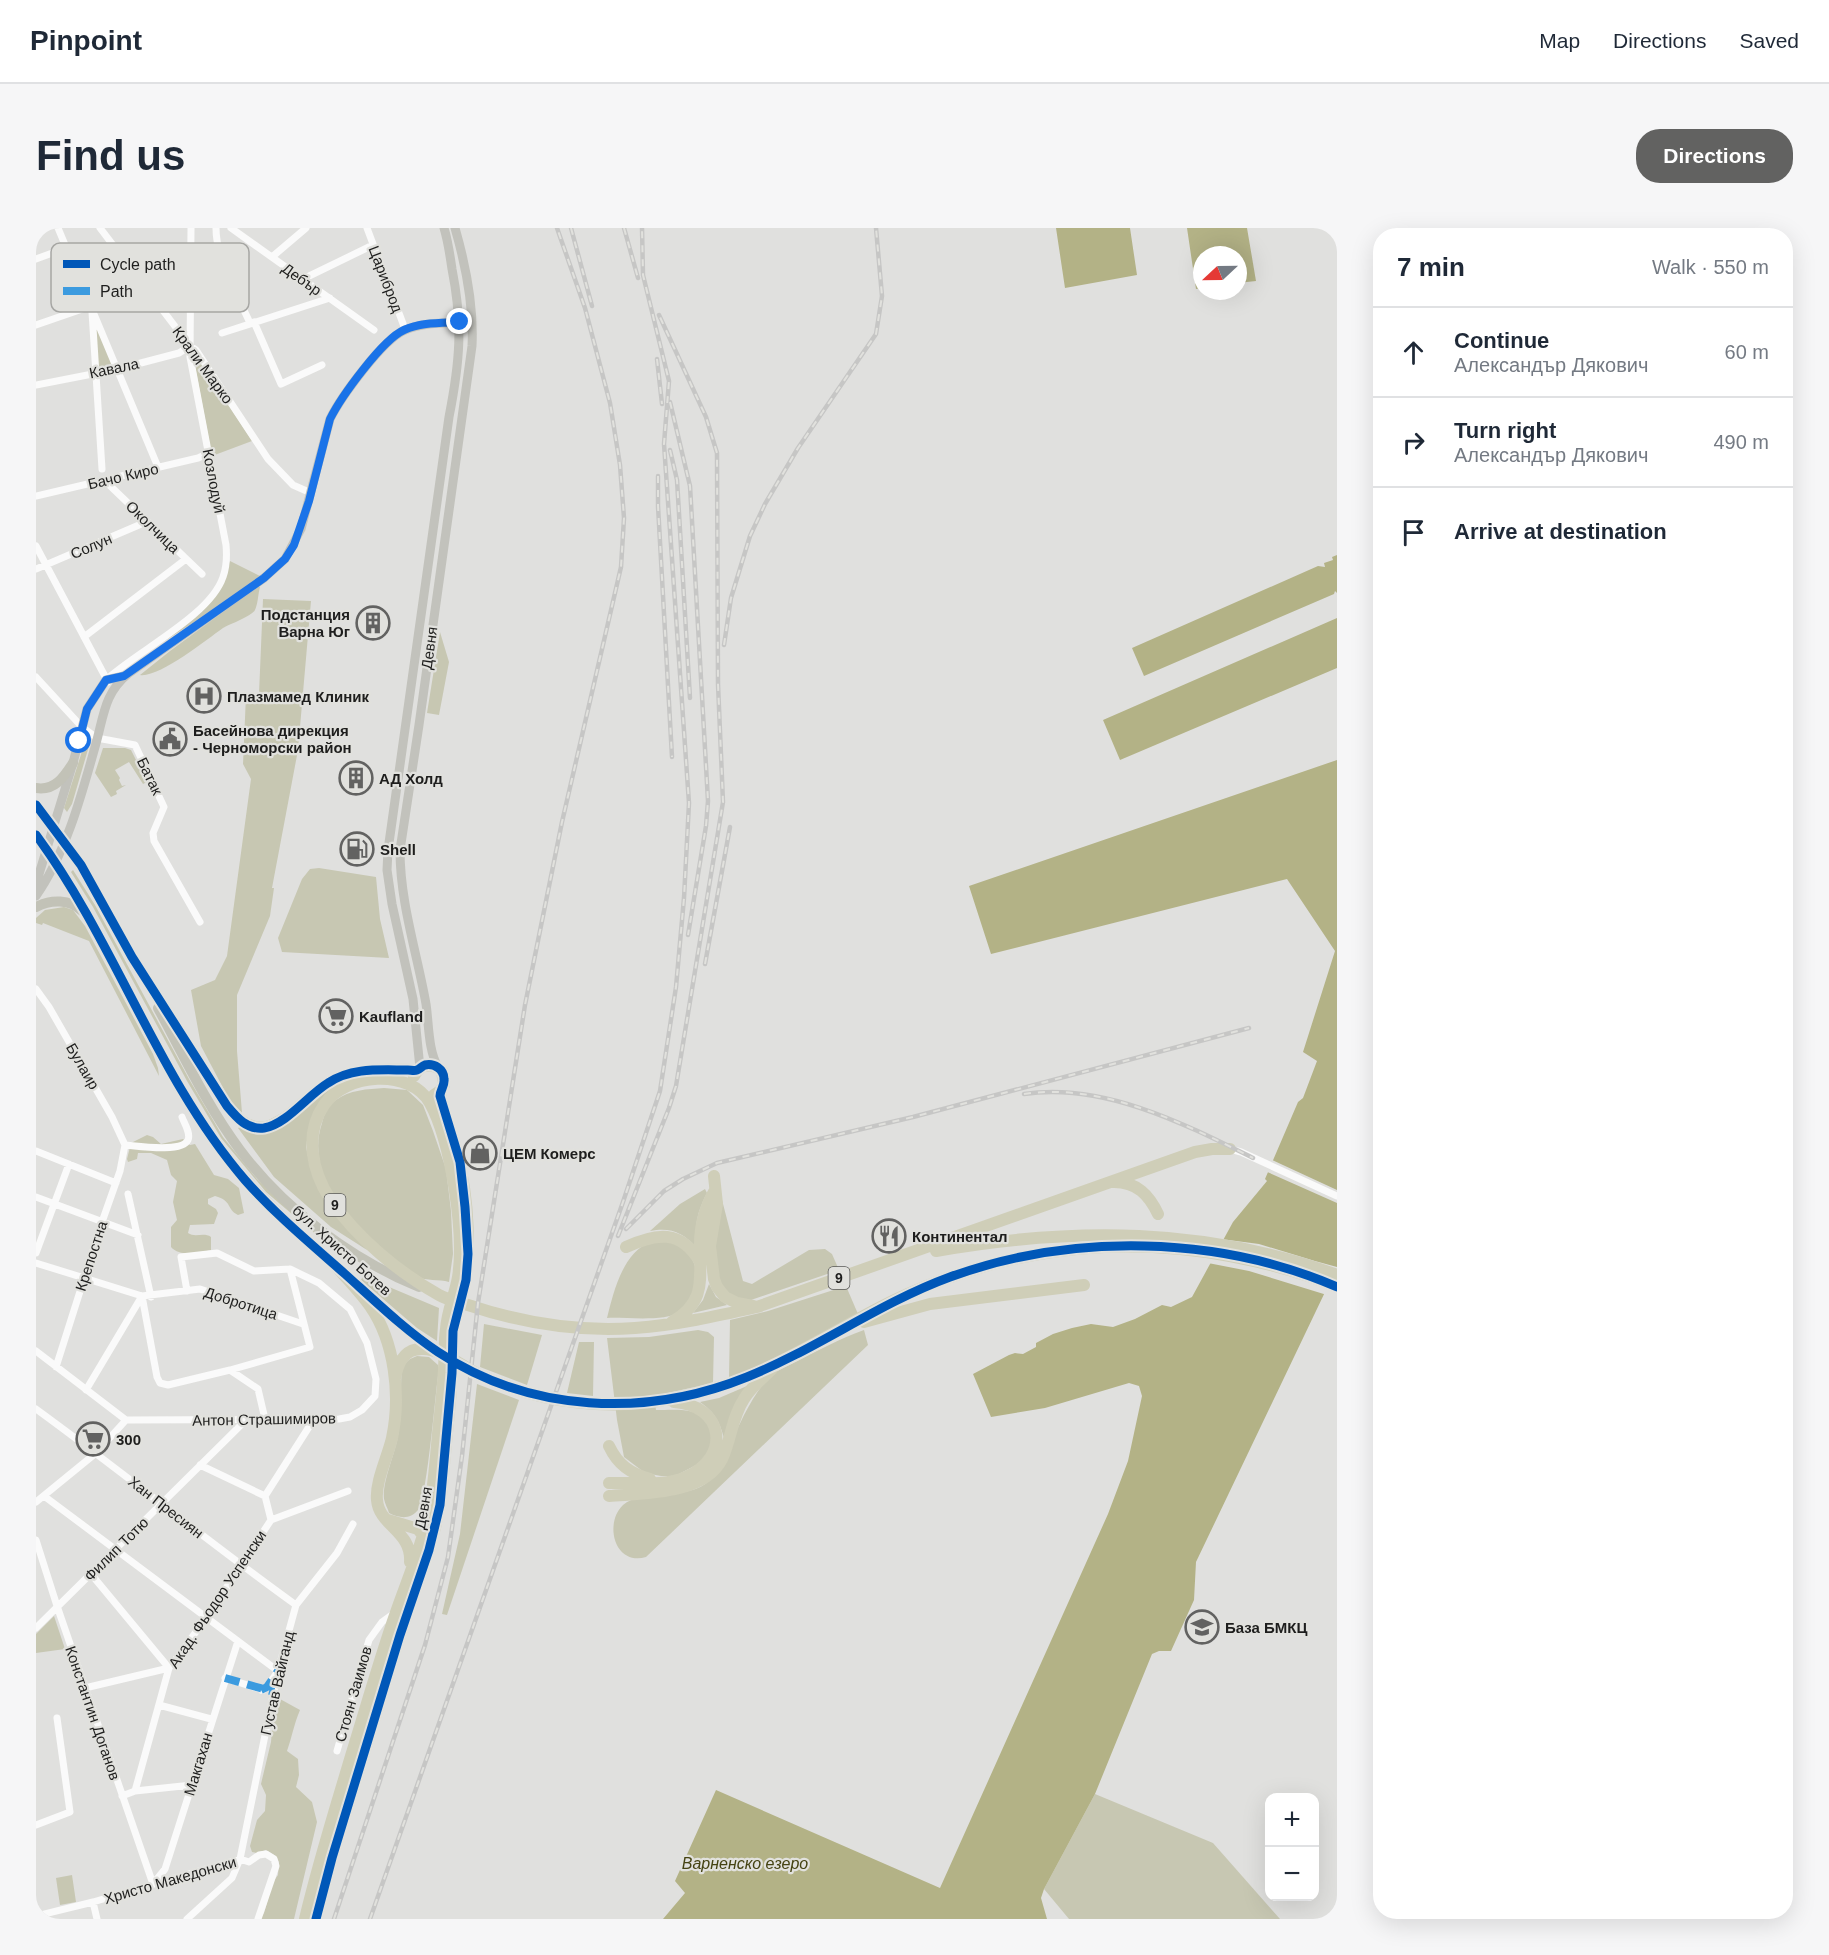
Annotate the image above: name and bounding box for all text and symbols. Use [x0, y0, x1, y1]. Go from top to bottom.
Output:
text: Pinpoint [30, 25, 142, 56]
text: Map [1539, 29, 1580, 52]
text: Directions [1613, 29, 1706, 52]
text: Saved [1739, 29, 1799, 52]
button: Directions [1636, 129, 1793, 183]
text: Find us [36, 132, 185, 179]
legend [51, 243, 249, 312]
street label: Цариброд [365, 243, 407, 315]
north arrow [1193, 246, 1247, 300]
text: 7 min [1397, 252, 1465, 282]
text: Cycle path [100, 256, 176, 273]
text: Walk · 550 m [1652, 256, 1769, 278]
street label: Дебър [279, 259, 325, 299]
text: Path [100, 283, 133, 300]
route end [446, 308, 472, 334]
street label: Крали Марко [169, 323, 237, 407]
text: Continue [1454, 328, 1549, 353]
icon: ahead [1397, 336, 1430, 369]
text: 60 m [1725, 341, 1769, 363]
street label: Кавала [88, 354, 141, 382]
text: Александър Дякович [1454, 354, 1648, 376]
text: Turn right [1454, 418, 1556, 443]
icon: right [1397, 426, 1430, 459]
text: 490 m [1713, 431, 1769, 453]
text: Александър Дякович [1454, 444, 1648, 466]
street label: Козлодуй [199, 447, 229, 515]
street label: Бачо Киро [86, 460, 160, 492]
street label: Околчица [123, 497, 184, 557]
icon: arrive [1397, 516, 1430, 549]
text: Arrive at destination [1454, 519, 1667, 544]
street label: Солун [68, 530, 114, 562]
building icon: Подстанция Варна Юг [355, 605, 391, 641]
place label: Подстанция Варна Юг [261, 606, 350, 640]
street label: Девня [418, 626, 440, 670]
hospital icon: Плазмамед Клиник [186, 678, 222, 714]
place label: Плазмамед Клиник [227, 688, 369, 705]
public building icon: Басейнова дирекция - Черноморски район [152, 721, 188, 757]
place label: Басейнова дирекция - Черноморски район [193, 722, 352, 756]
route start [65, 727, 91, 753]
street label: Батак [134, 755, 166, 798]
building icon: АД Холд [338, 760, 374, 796]
place label: АД Холд [379, 770, 443, 787]
fuel station icon: Shell [339, 831, 375, 867]
place label: Shell [380, 841, 416, 858]
supermarket icon: Kaufland [318, 998, 354, 1034]
place label: Kaufland [359, 1008, 423, 1025]
street label: Булаир [63, 1040, 103, 1092]
shop icon: ЦЕМ Комерс [462, 1135, 498, 1171]
place label: ЦЕМ Комерс [503, 1145, 596, 1162]
road number: 9 [324, 1194, 346, 1216]
street label: бул. Христо Ботев [289, 1201, 395, 1299]
street label: Крепостна [72, 1218, 111, 1293]
restaurant icon: Континентал [871, 1218, 907, 1254]
place label: Континентал [912, 1228, 1008, 1245]
road number: 9 [828, 1267, 850, 1289]
street label: Добротица [202, 1283, 280, 1323]
street label: Антон Страшимиров [192, 1409, 336, 1429]
supermarket icon: 300 [75, 1421, 111, 1457]
place label: 300 [116, 1431, 141, 1448]
street label: Хан Пресиян [125, 1472, 207, 1542]
street label: Девня [411, 1485, 435, 1531]
street label: Филип Тотю [81, 1514, 151, 1584]
street label: Акад. Фьодор Успенски [165, 1527, 269, 1671]
school or university icon: База БМКЦ [1184, 1609, 1220, 1645]
place label: База БМКЦ [1225, 1619, 1308, 1636]
street label: Густав Вайганд [257, 1629, 297, 1737]
street label: Константин Доганов [62, 1644, 124, 1782]
street label: Стоян Заимов [331, 1644, 375, 1744]
street label: Макгахан [180, 1730, 216, 1798]
map controls [1265, 1793, 1319, 1901]
button: + [1265, 1793, 1319, 1847]
button: − [1265, 1847, 1319, 1901]
street label: Христо Македонски [102, 1853, 238, 1907]
water label: Варненско езеро [682, 1855, 808, 1872]

